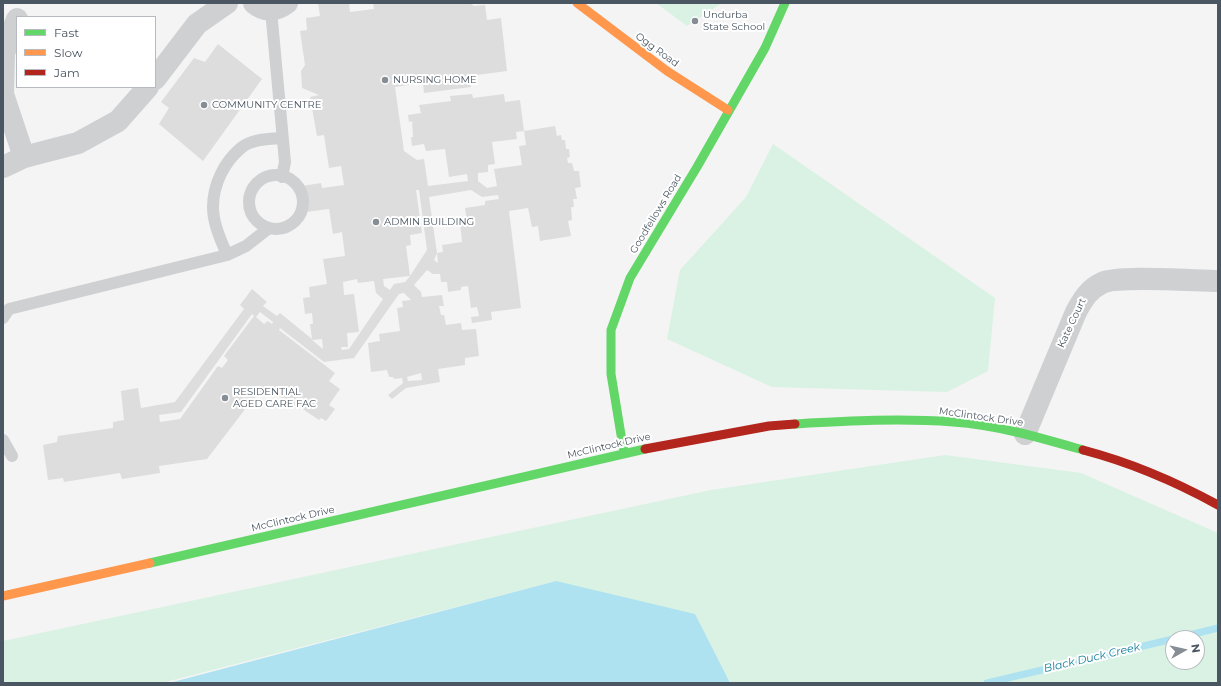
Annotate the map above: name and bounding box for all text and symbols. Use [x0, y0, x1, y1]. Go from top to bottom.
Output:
place label: Undurba State School [703, 9, 765, 32]
legend [16, 16, 156, 88]
marker: Undurba State School [690, 16, 700, 26]
text: Fast [54, 25, 79, 40]
street label: Ogg Road [633, 30, 681, 70]
text: Slow [54, 45, 83, 60]
text: Jam [54, 65, 80, 80]
place label: NURSING HOME [393, 74, 477, 86]
marker: NURSING HOME [380, 75, 390, 85]
place label: COMMUNITY CENTRE [212, 99, 322, 111]
marker: COMMUNITY CENTRE [199, 100, 209, 110]
street label: Goodfellows Road [628, 172, 684, 256]
place label: ADMIN BUILDING [384, 216, 474, 228]
marker: ADMIN BUILDING [371, 217, 381, 227]
street label: Kate Court [1055, 296, 1089, 350]
place label: RESIDENTIAL AGED CARE FAC [233, 386, 316, 410]
marker: RESIDENTIAL AGED CARE FAC [220, 393, 230, 403]
street label: McClintock Drive [938, 405, 1024, 429]
street label: McClintock Drive [566, 431, 652, 461]
street label: McClintock Drive [250, 504, 336, 534]
north arrow [1165, 630, 1205, 670]
water label: Black Duck Creek [1043, 641, 1141, 675]
text: N [1188, 643, 1203, 654]

